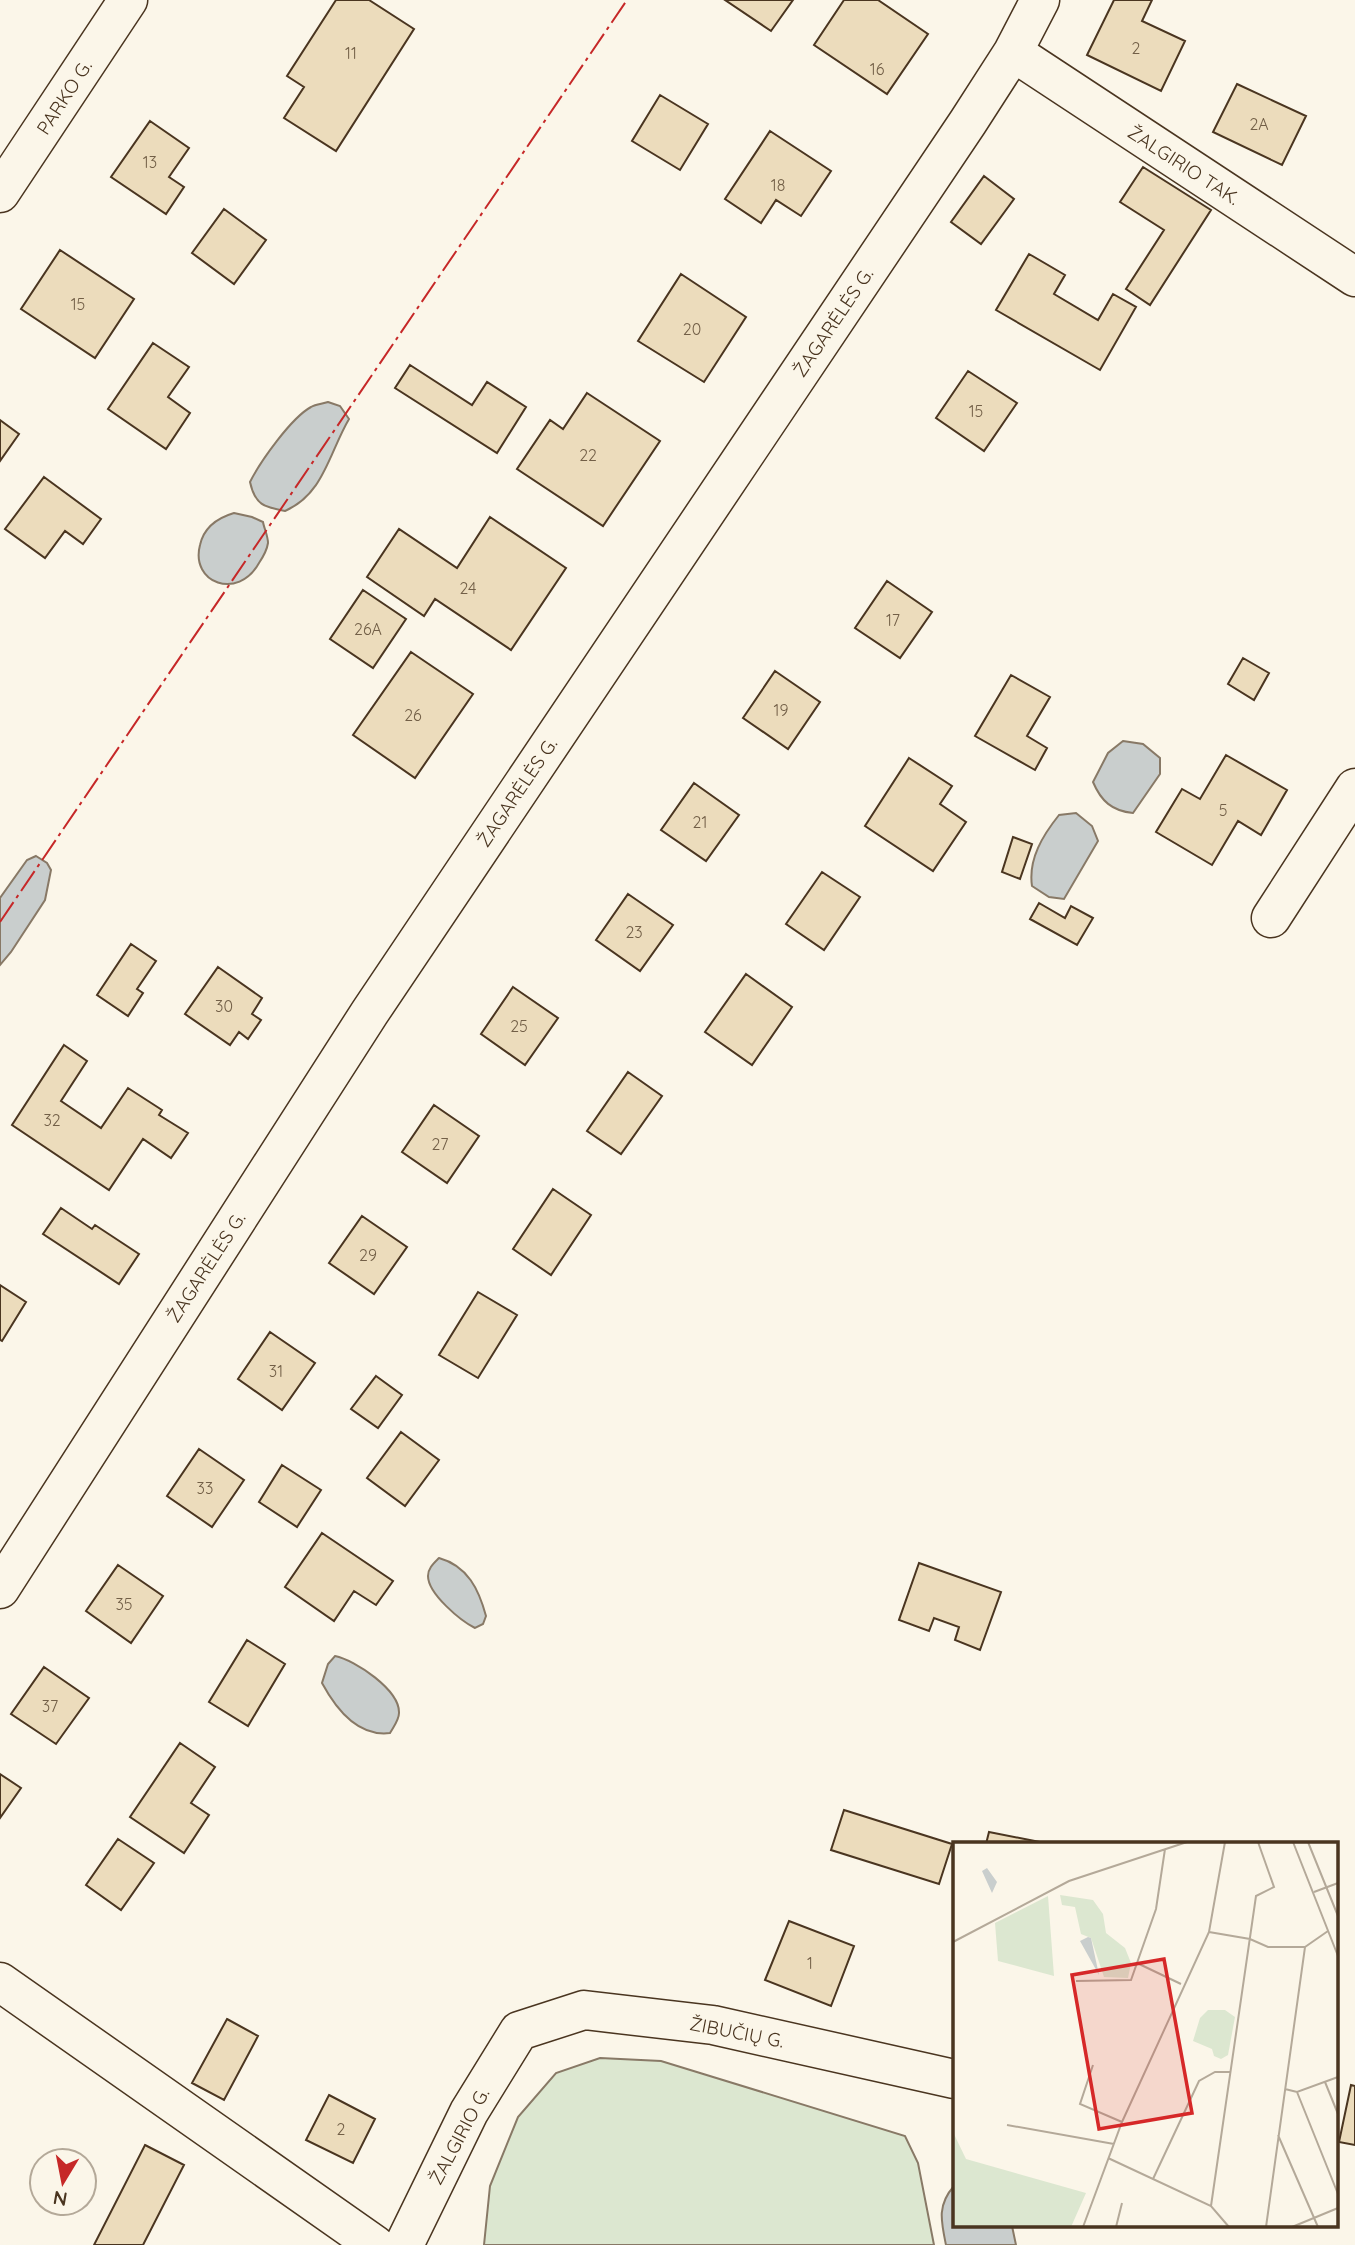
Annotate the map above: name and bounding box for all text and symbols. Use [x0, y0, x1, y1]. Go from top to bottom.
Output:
house number: 2 [1132, 38, 1141, 58]
house number: 11 [345, 43, 357, 63]
street label: PARKO G. [31, 55, 97, 139]
house number: 16 [870, 59, 885, 79]
house number: 2A [1249, 114, 1269, 134]
street label: ŽALGIRIO TAK. [1123, 120, 1245, 210]
house number: 13 [143, 152, 157, 172]
house number: 18 [771, 175, 785, 195]
street label: ŽAGARĖLĖS G. [788, 263, 878, 381]
house number: 15 [71, 294, 85, 314]
house number: 20 [683, 319, 701, 339]
house number: 15 [969, 401, 983, 421]
house number: 22 [579, 445, 597, 465]
house number: 24 [459, 578, 477, 598]
house number: 17 [886, 610, 900, 630]
house number: 26A [354, 619, 382, 639]
house number: 19 [774, 700, 788, 720]
house number: 26 [404, 705, 422, 725]
street label: ŽAGARĖLĖS G. [472, 733, 562, 851]
house number: 5 [1219, 800, 1227, 820]
house number: 21 [693, 812, 707, 832]
house number: 23 [625, 922, 643, 942]
house number: 30 [215, 996, 233, 1016]
house number: 25 [510, 1016, 528, 1036]
house number: 32 [43, 1110, 61, 1130]
house number: 27 [432, 1134, 448, 1154]
street label: ŽAGARĖLĖS G. [161, 1207, 251, 1327]
house number: 29 [359, 1245, 377, 1265]
house number: 31 [269, 1361, 283, 1381]
house number: 33 [197, 1478, 213, 1498]
house number: 35 [115, 1594, 133, 1614]
house number: 37 [42, 1696, 58, 1716]
inset map [953, 1842, 1338, 2228]
house number: 1 [807, 1953, 813, 1973]
street label: ŽIBUČIŲ G. [688, 2011, 786, 2053]
street label: ŽALGIRIO G. [423, 2083, 495, 2189]
house number: 2 [337, 2119, 346, 2139]
north arrow [28, 2147, 98, 2217]
text: N [51, 2186, 69, 2212]

